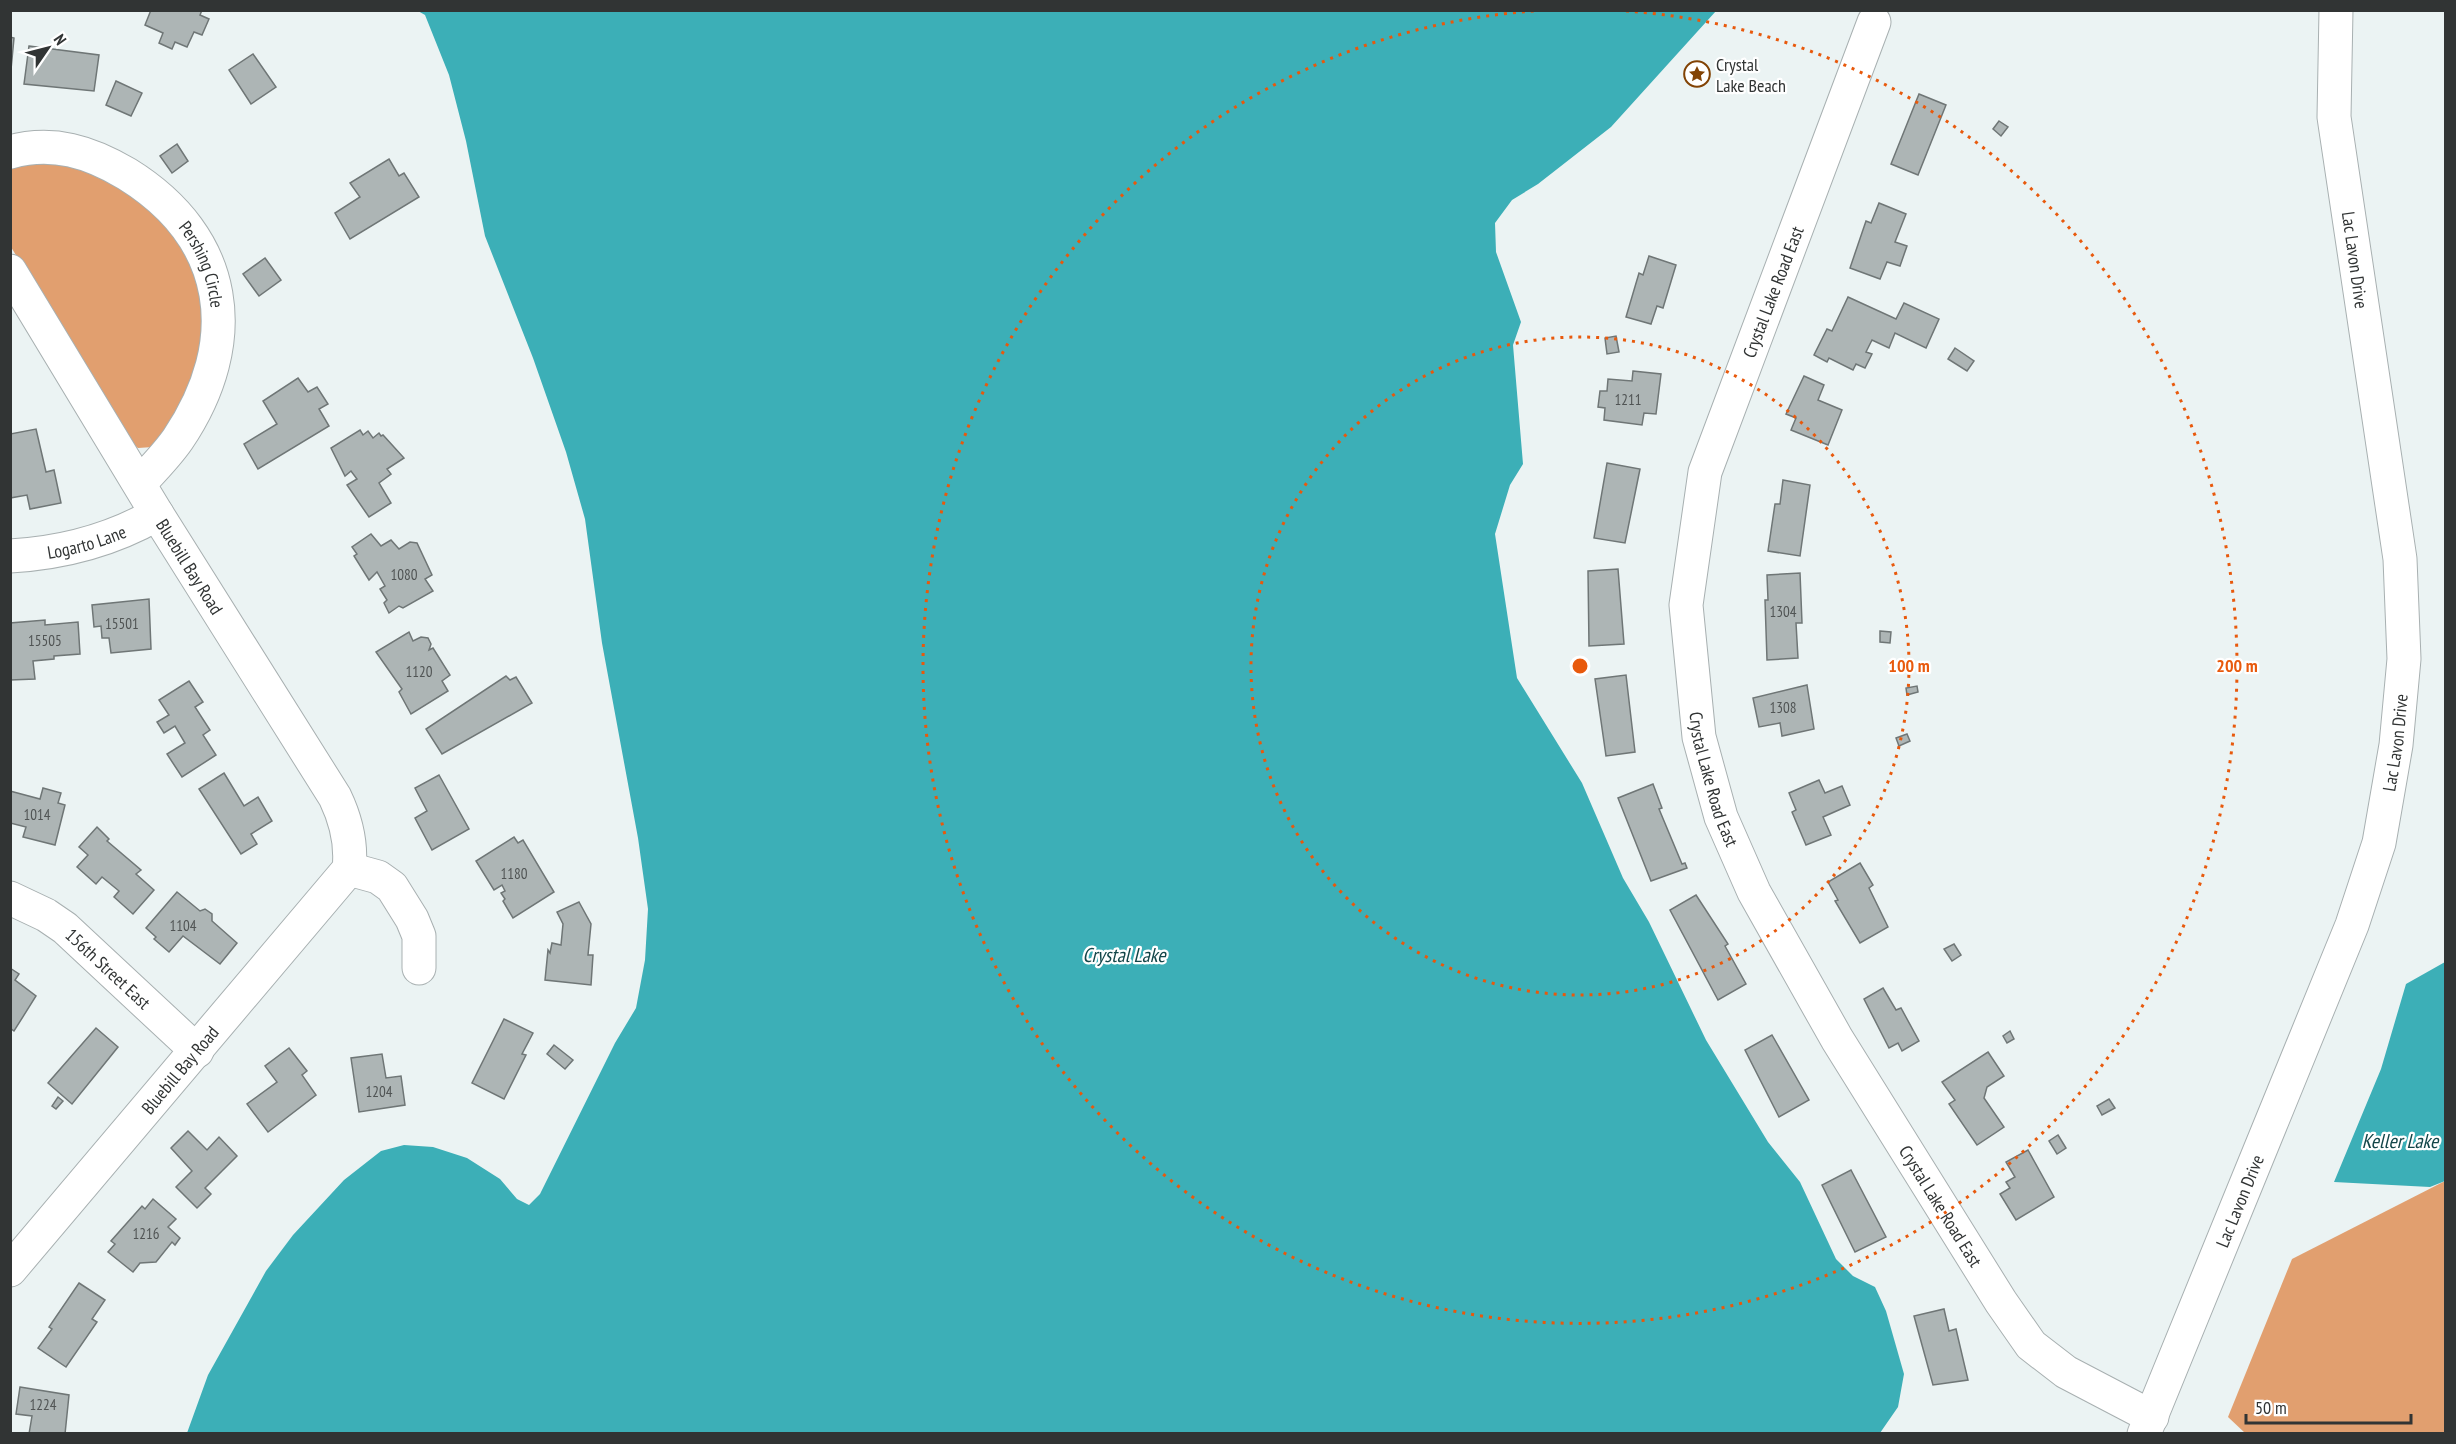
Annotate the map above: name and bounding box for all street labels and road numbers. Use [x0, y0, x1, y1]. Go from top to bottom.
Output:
street label: Lac Lavon Drive [2337, 210, 2373, 310]
street label: Pershing Circle [174, 216, 229, 309]
street label: Crystal Lake Road East [1737, 223, 1809, 361]
street label: Bluebill Bay Road [151, 514, 229, 618]
street label: Logarto Lane [45, 519, 129, 563]
street label: Lac Lavon Drive [2377, 693, 2412, 793]
street label: Crystal Lake Road East [1685, 711, 1744, 850]
street label: 156th Street East [61, 923, 156, 1014]
street label: Bluebill Bay Road [136, 1021, 224, 1119]
street label: Crystal Lake Road East [1894, 1141, 1988, 1271]
street label: Lac Lavon Drive [2210, 1151, 2269, 1250]

